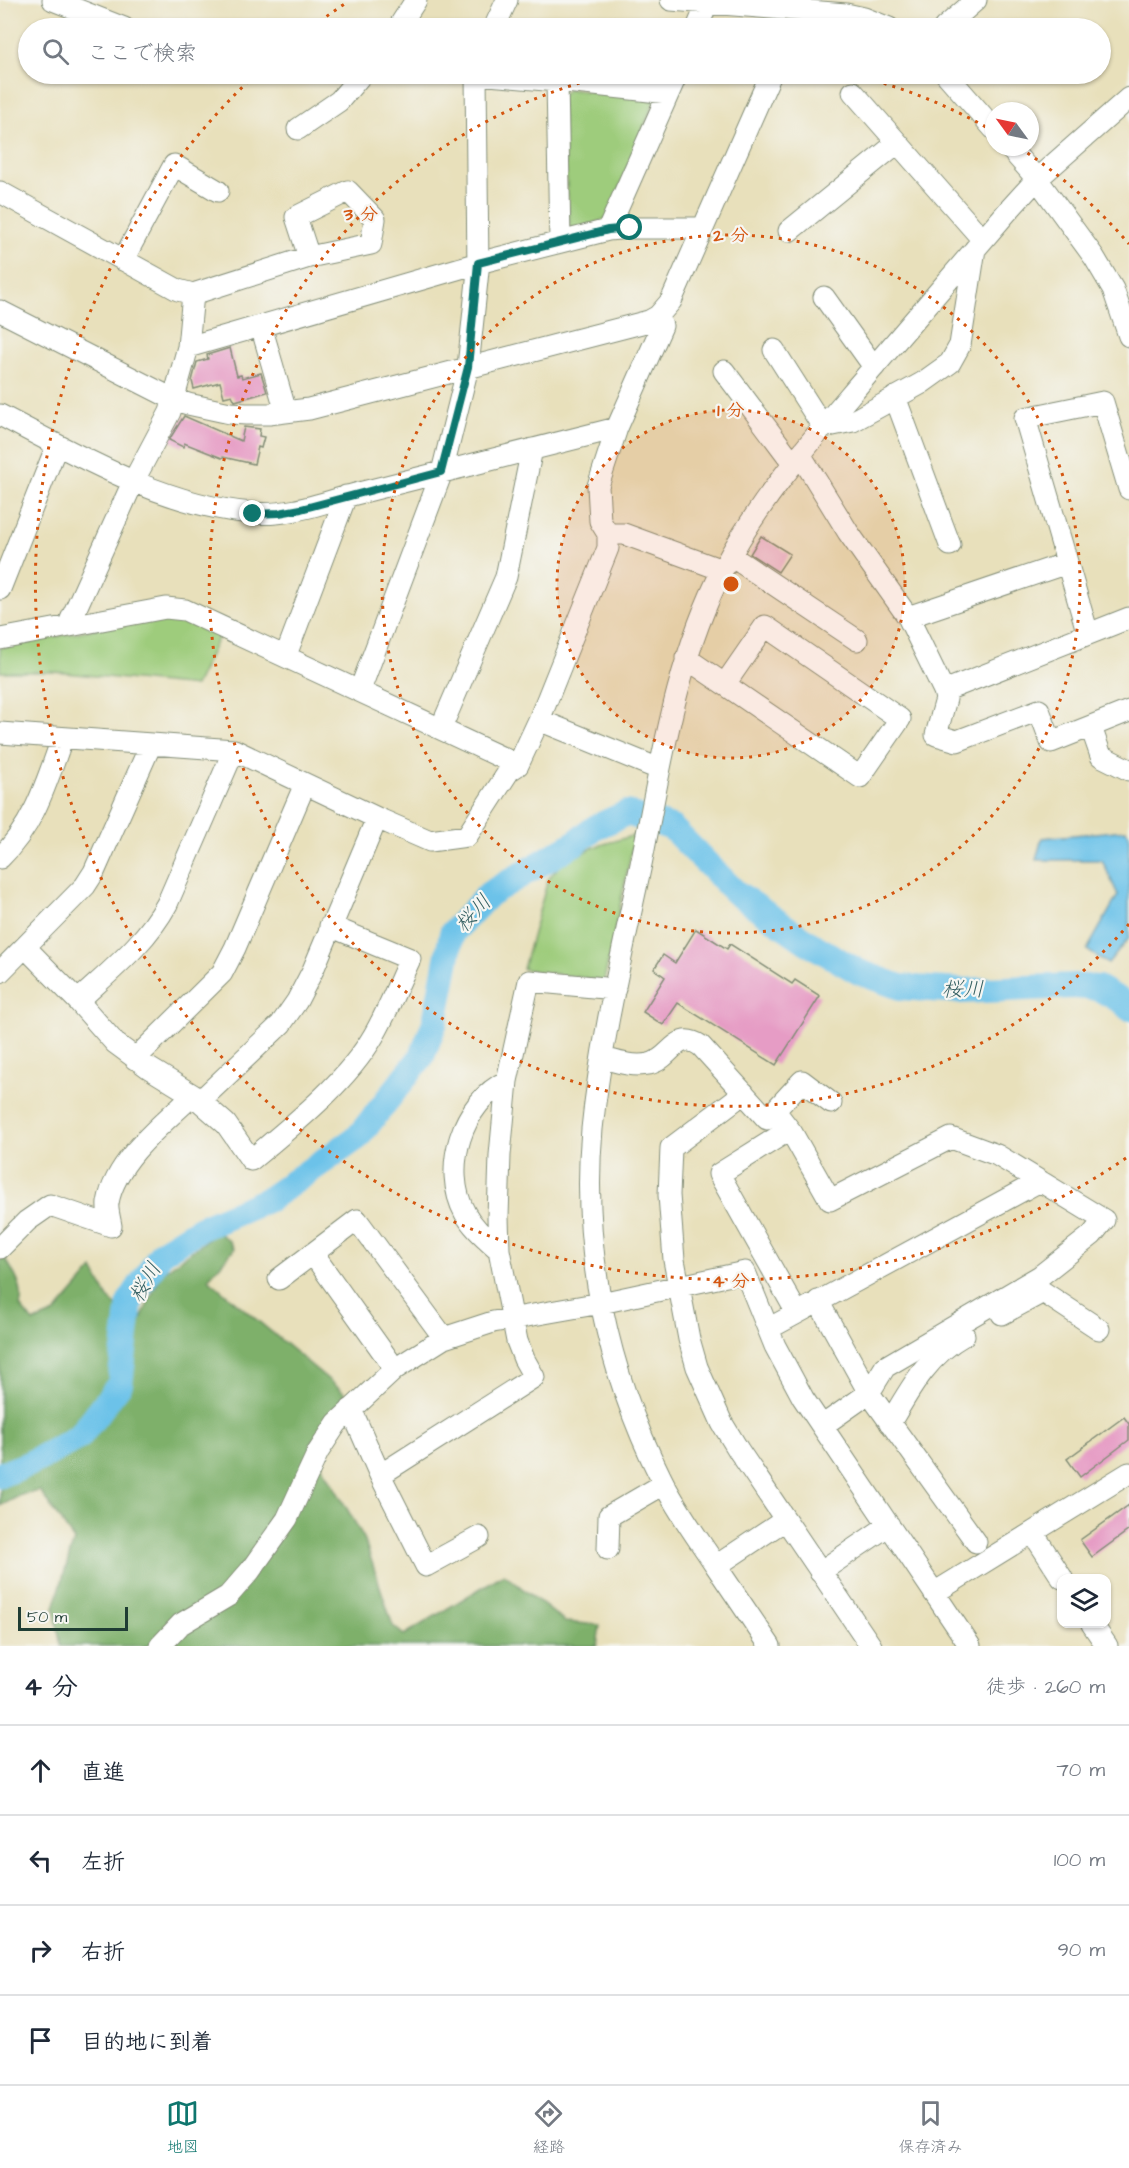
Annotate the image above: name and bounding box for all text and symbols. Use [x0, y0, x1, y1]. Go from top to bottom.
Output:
search box [18, 18, 1111, 84]
icon: search [39, 35, 72, 68]
text: ここで検索 [87, 38, 197, 69]
north arrow [985, 102, 1039, 156]
text: 3 分 [343, 202, 378, 227]
route start [616, 214, 642, 240]
text: 2 分 [712, 223, 749, 248]
text: 1 分 [717, 398, 745, 423]
route end [239, 500, 265, 526]
centre of rings [721, 574, 741, 594]
water label: 桜川 [448, 888, 498, 939]
water label: 桜川 [942, 975, 984, 1004]
water label: 桜川 [122, 1257, 168, 1308]
text: 4 分 [712, 1269, 750, 1294]
map controls [1057, 1574, 1111, 1628]
button: layers [1057, 1574, 1111, 1628]
scale bar [18, 1604, 128, 1632]
text: 50 m [27, 1606, 67, 1628]
text: 4 分 [24, 1669, 78, 1705]
text: 徒歩 · 260 m [986, 1673, 1105, 1701]
icon: ahead [24, 1754, 57, 1787]
text: 70 m [1057, 1756, 1105, 1784]
text: 直進 [81, 1757, 125, 1788]
icon: left [24, 1844, 57, 1877]
text: 100 m [1054, 1846, 1105, 1874]
text: 左折 [81, 1847, 125, 1878]
icon: right [24, 1934, 57, 1967]
text: 90 m [1057, 1936, 1105, 1964]
text: 右折 [81, 1937, 125, 1968]
icon: arrive [24, 2024, 57, 2057]
text: 目的地に到着 [81, 2027, 213, 2058]
tab: 地図 [166, 2097, 199, 2158]
tab: 経路 [532, 2097, 565, 2158]
tab: 保存済み [898, 2097, 962, 2158]

